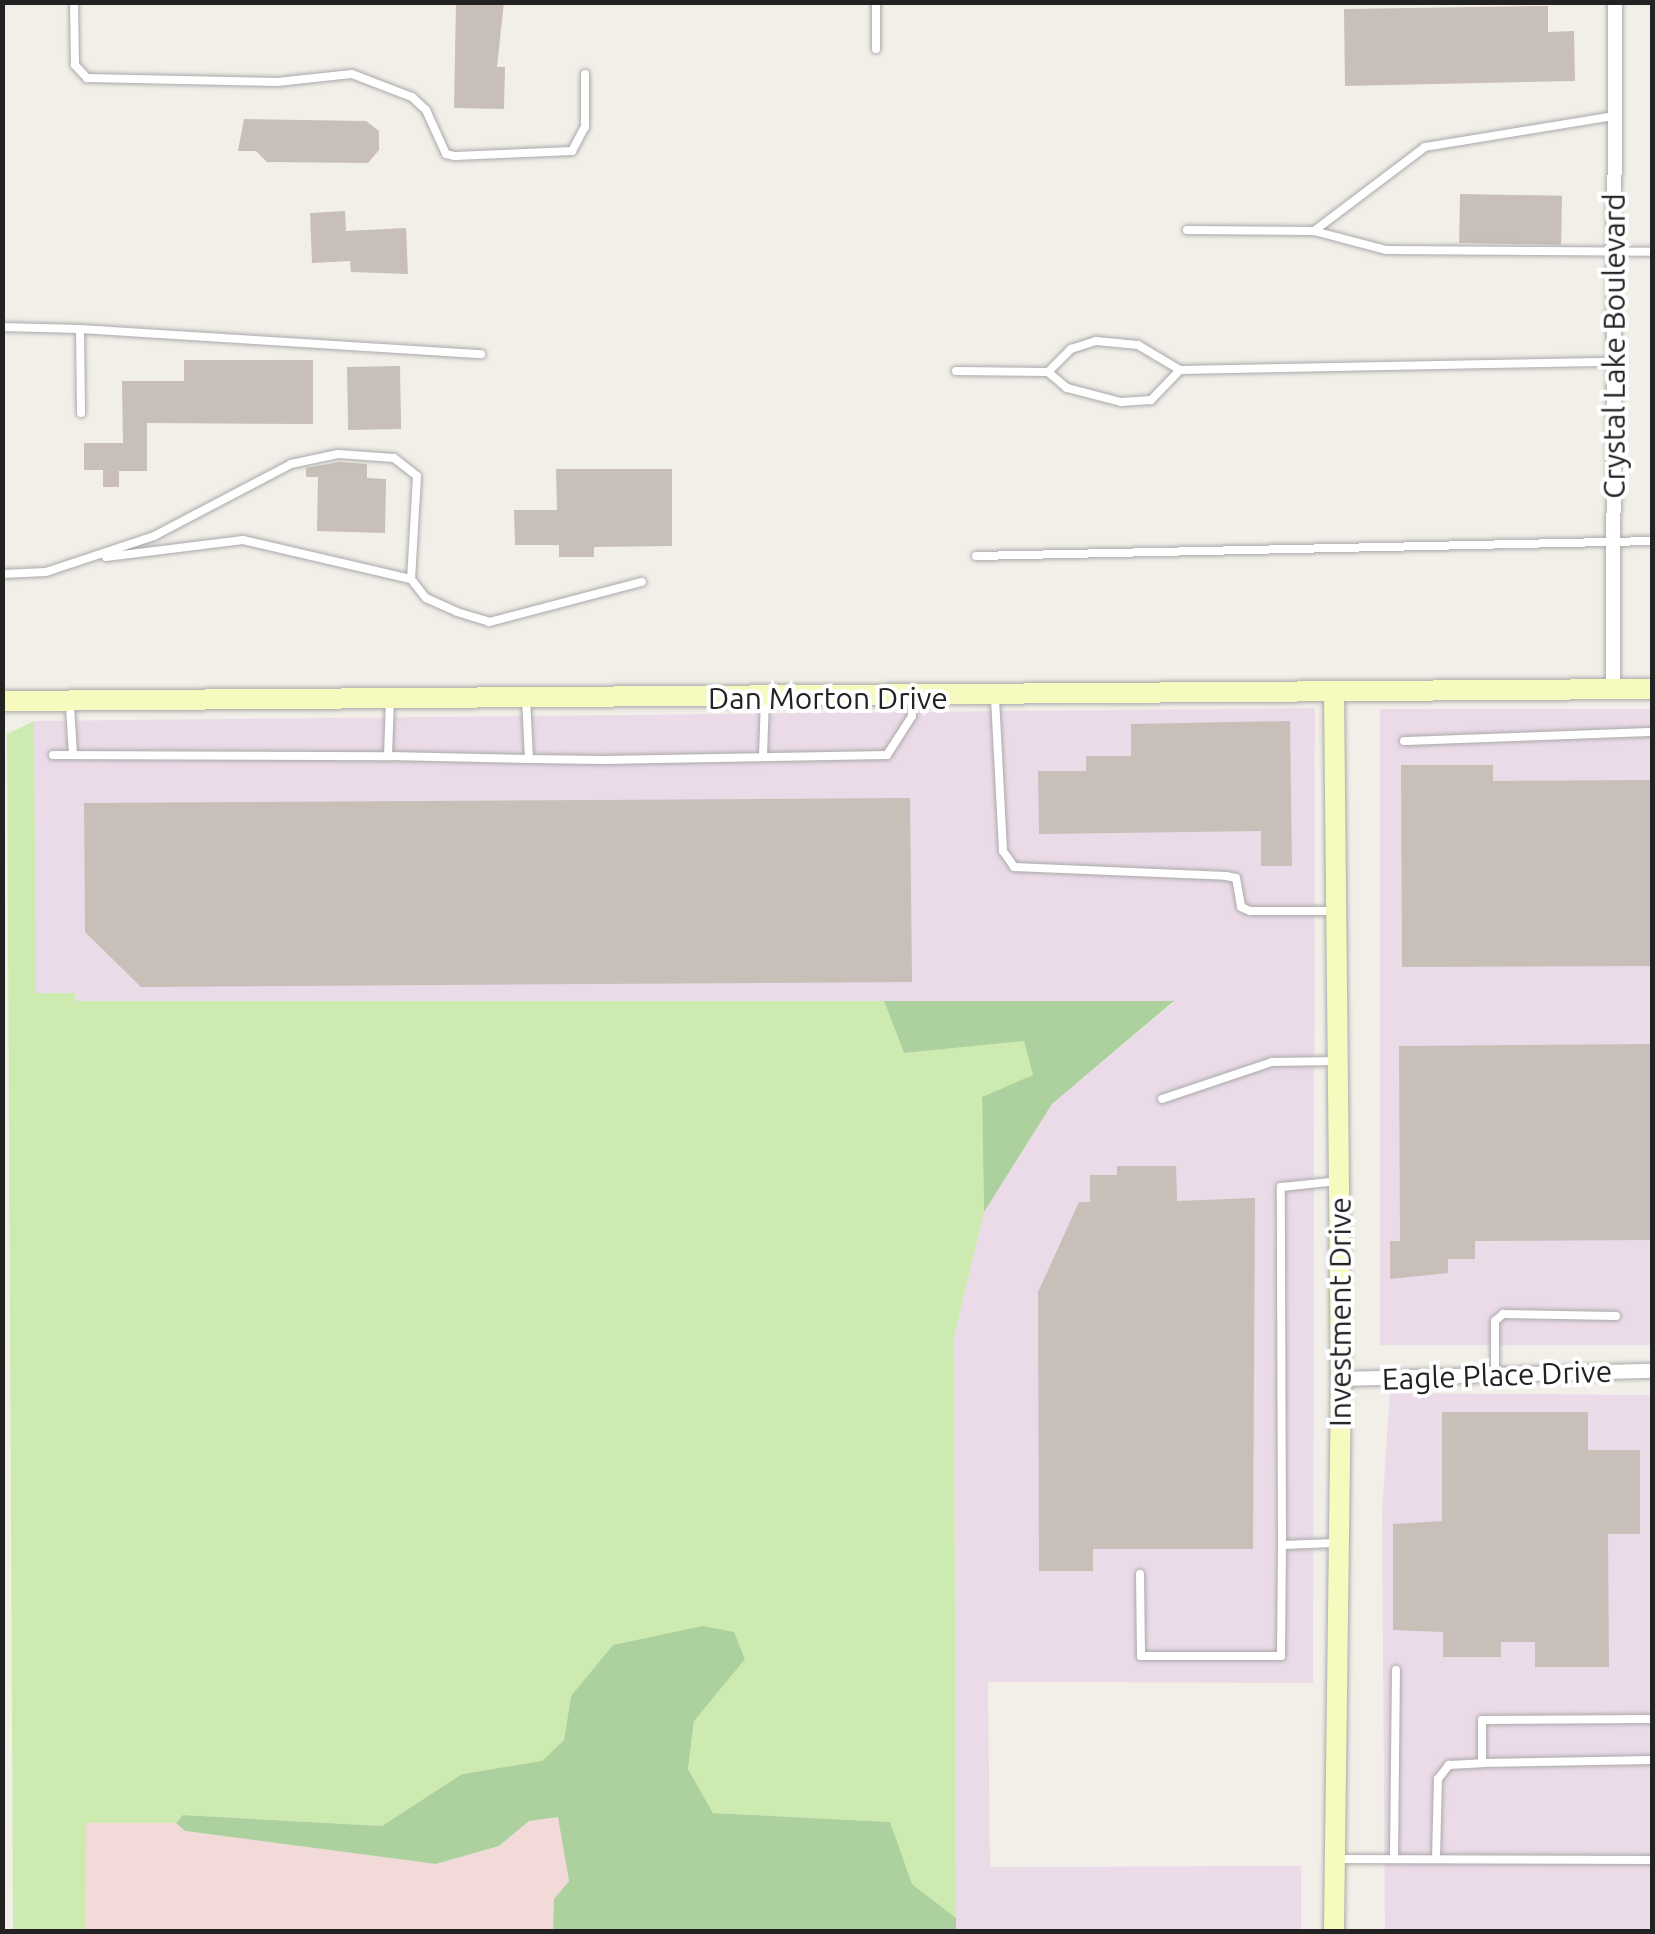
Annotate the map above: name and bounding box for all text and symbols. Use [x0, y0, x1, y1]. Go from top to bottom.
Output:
street label: Crystal Lake Boulevard [1596, 193, 1632, 499]
street label: Dan Morton Drive [708, 680, 948, 716]
street label: Investment Drive [1322, 1197, 1358, 1427]
street label: Eagle Place Drive [1381, 1353, 1613, 1397]

